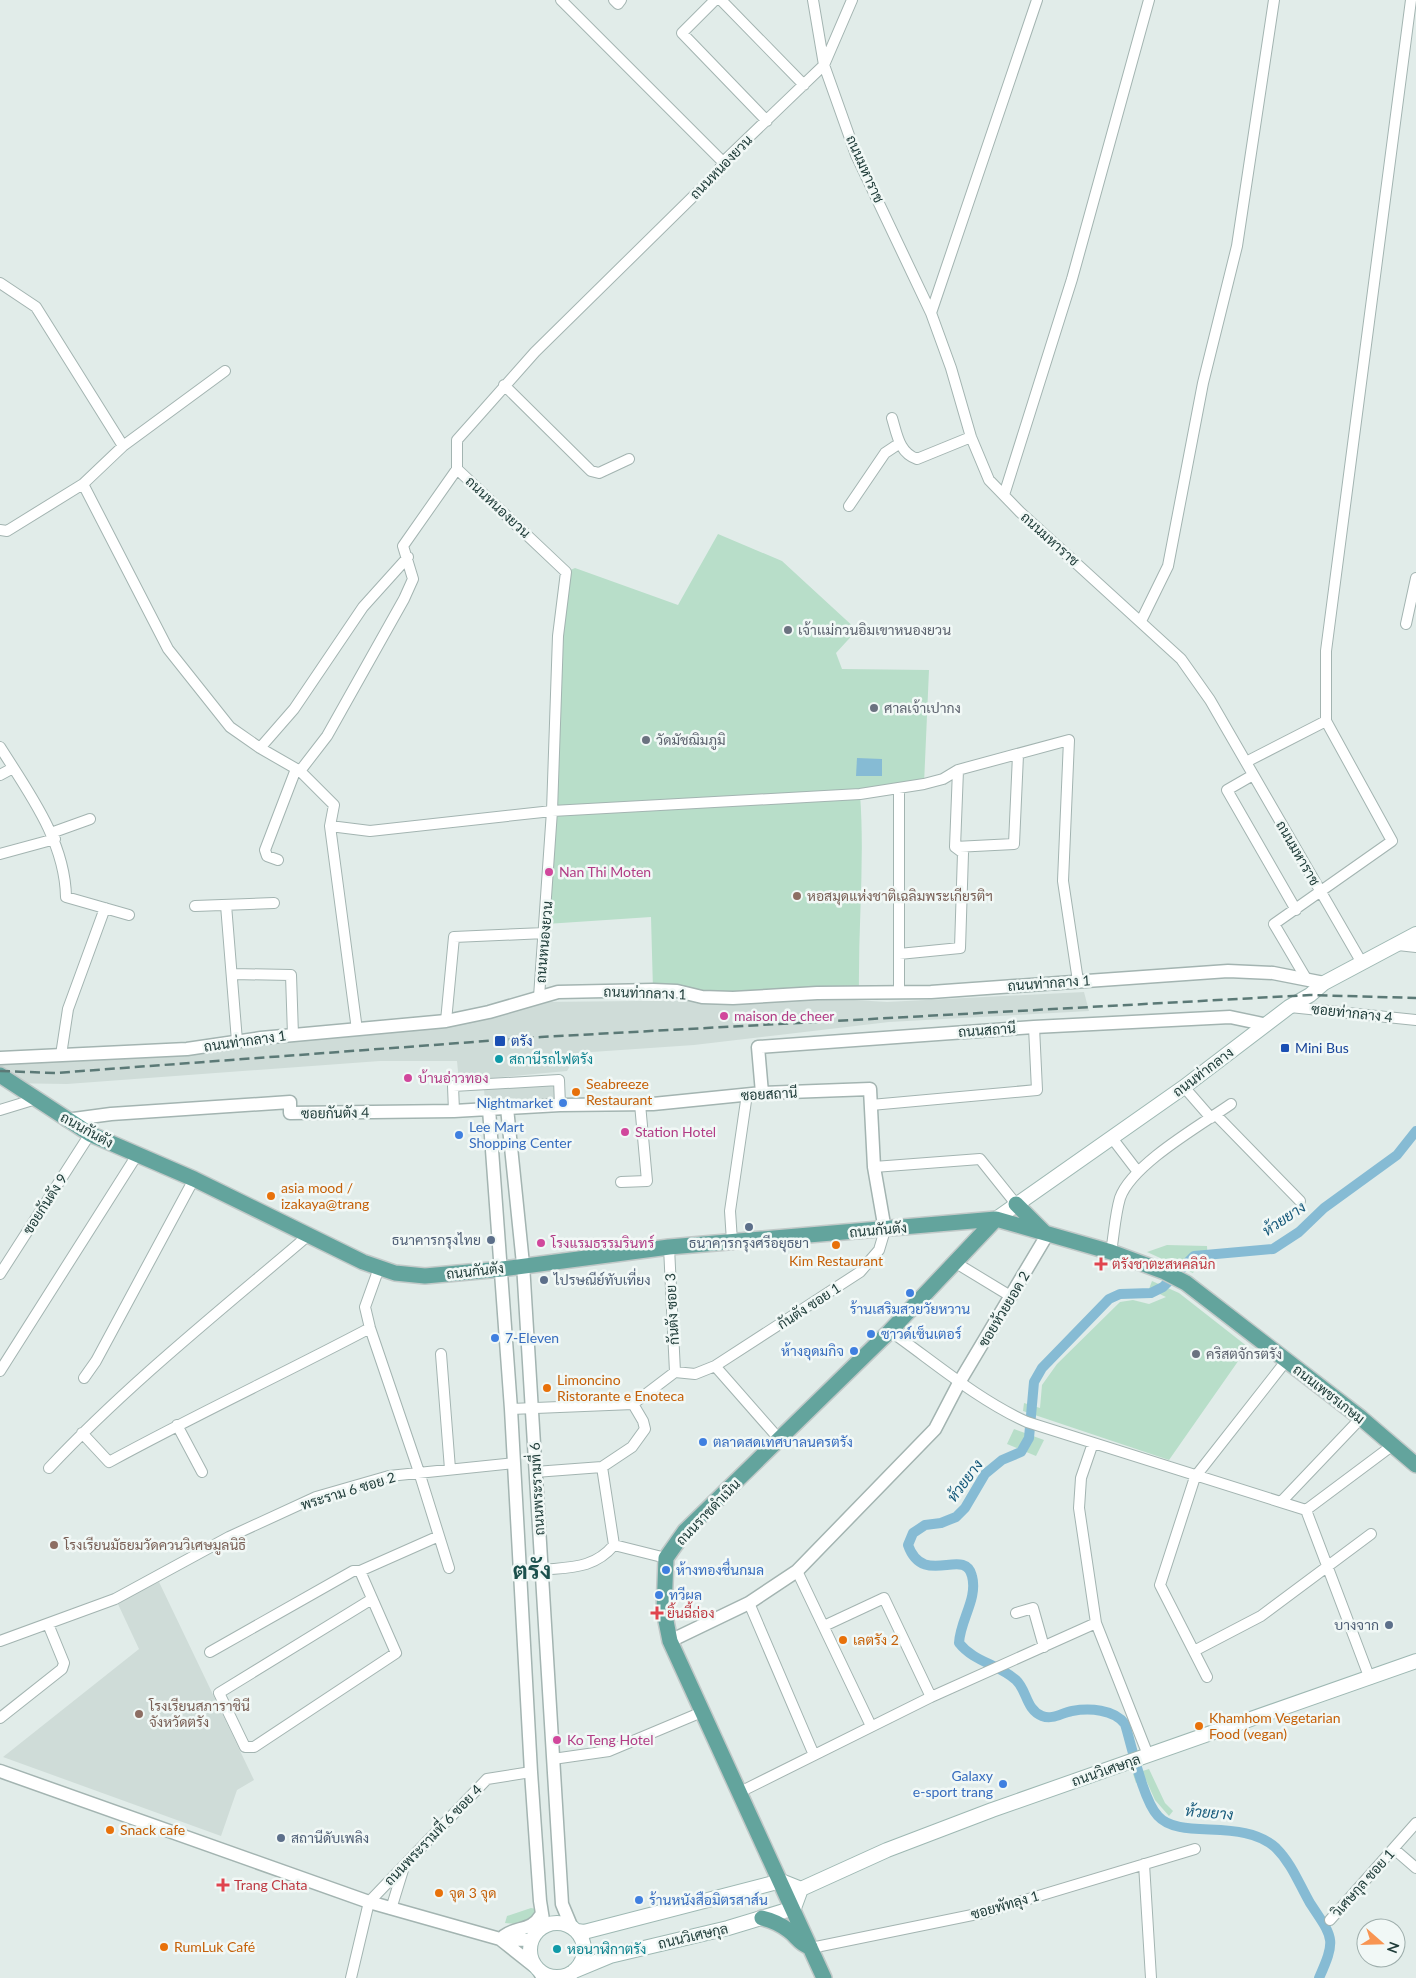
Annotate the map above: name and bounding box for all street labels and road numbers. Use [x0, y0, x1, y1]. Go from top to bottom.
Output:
street label: ถนนหนองยวน [686, 131, 755, 202]
street label: ถนนมหาราช [843, 132, 888, 205]
street label: ถนนหนองยวน [462, 472, 534, 541]
street label: ถนนมหาราช [1018, 508, 1083, 569]
street label: ถนนมหาราช [1273, 817, 1324, 888]
street label: ถนนหนองยวน [531, 900, 556, 984]
street label: ถนนท่ากลาง 1 [1007, 971, 1091, 994]
street label: ถนนท่ากลาง 1 [603, 983, 687, 1002]
street label: ซอยท่ากลาง 4 [1310, 1000, 1394, 1025]
street label: ถนนสถานี [957, 1019, 1017, 1040]
street label: ถนนท่ากลาง 1 [203, 1026, 287, 1055]
street label: ถนนท่ากลาง [1169, 1043, 1236, 1100]
street label: ซอยสถานี [740, 1084, 798, 1103]
street label: ซอยกันตัง 4 [301, 1103, 369, 1122]
street label: ถนนกันตัง [58, 1108, 117, 1151]
street label: ซอยกันตัง 9 [19, 1170, 70, 1237]
street label: ถนนกันตัง [848, 1219, 907, 1240]
street label: ถนนกันตัง [445, 1259, 505, 1282]
street label: ซอยห้วยยอด 2 [974, 1268, 1033, 1350]
street label: กันตัง ซอย 3 [661, 1273, 682, 1345]
street label: กันตัง ซอย 1 [774, 1279, 844, 1332]
street label: ถนนเพชรเกษม [1290, 1360, 1368, 1427]
street label: ถนนพระรามที่ 6 [523, 1442, 547, 1536]
street label: พระราม 6 ซอย 2 [298, 1468, 397, 1513]
street label: ถนนราชดำเนิน [672, 1475, 743, 1548]
street label: ถนนวิเศษกุล [1069, 1750, 1143, 1791]
street label: ถนนพระรามที่ 6 ซอย 4 [378, 1779, 485, 1889]
street label: วิเศษกุล ซอย 1 [1327, 1845, 1399, 1922]
street label: ซอยพัทลุง 1 [969, 1887, 1042, 1924]
street label: ถนนวิเศษกุล [656, 1919, 730, 1954]

